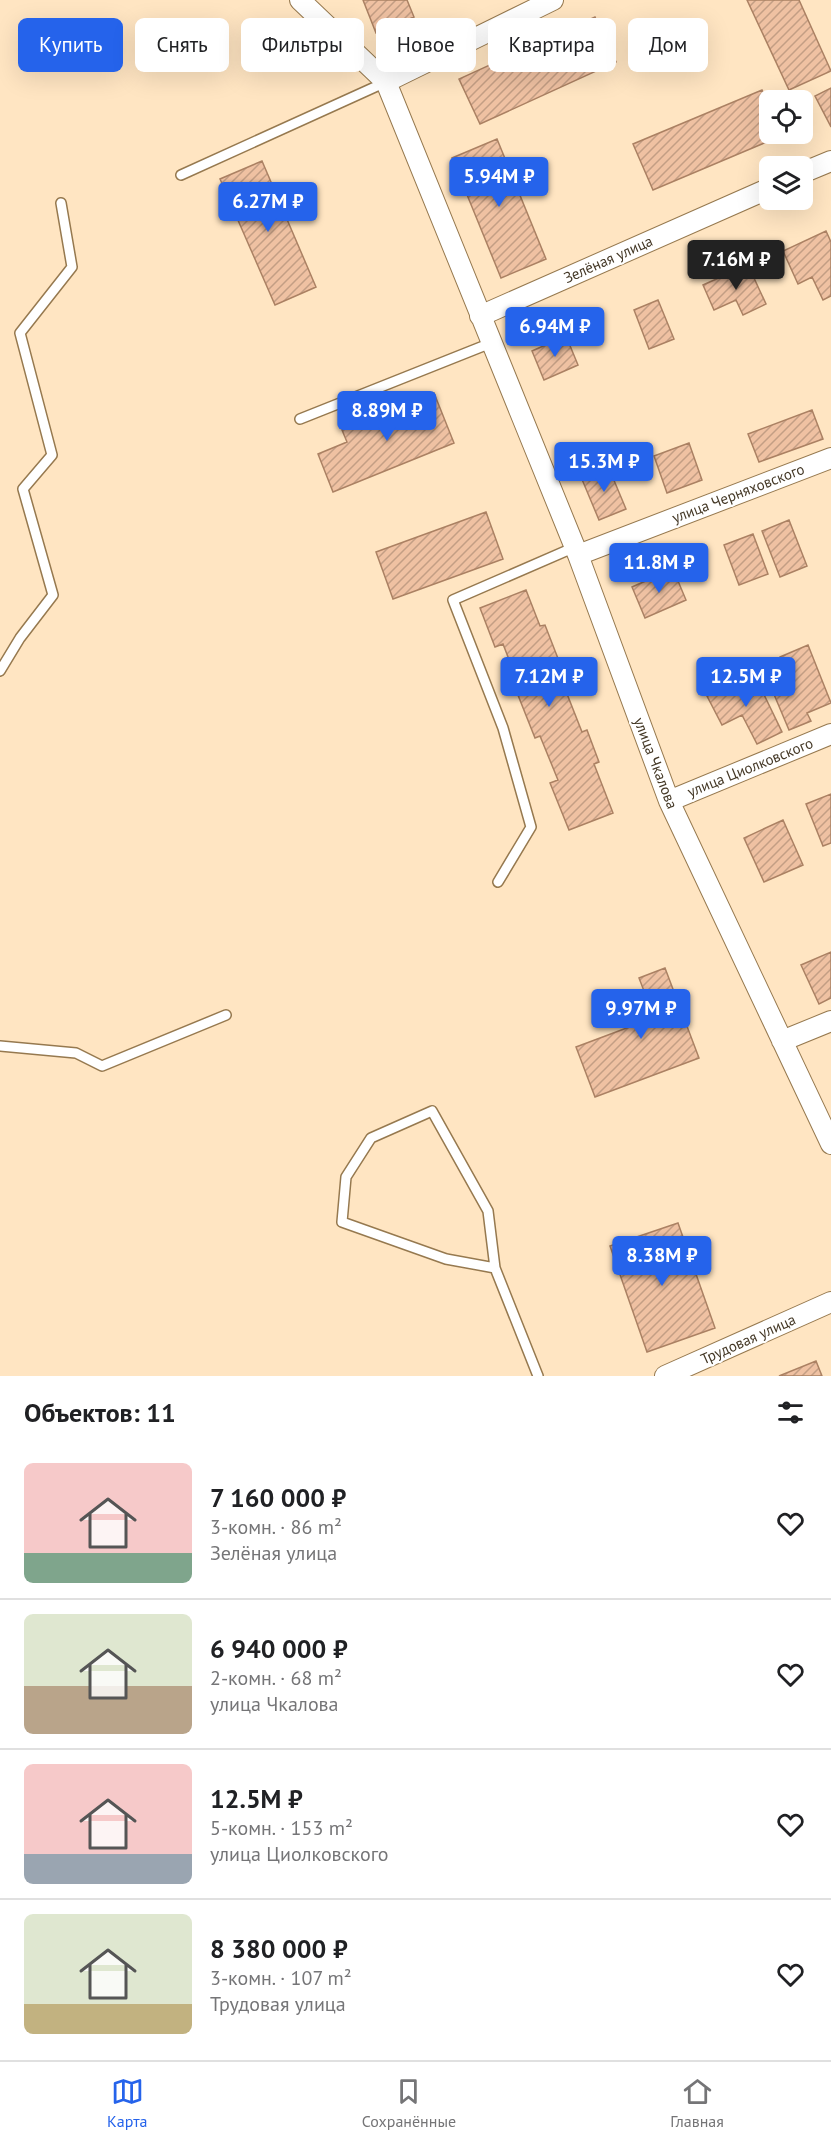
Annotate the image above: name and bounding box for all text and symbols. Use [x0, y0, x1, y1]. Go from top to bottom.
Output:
chip: Купить [18, 18, 123, 72]
chip: Снять [135, 18, 229, 72]
chip: Фильтры [241, 18, 364, 72]
chip: Новое [376, 18, 476, 72]
chip: Квартира [488, 18, 616, 72]
chip: Дом [628, 18, 708, 72]
map controls [759, 90, 813, 210]
button: locate [759, 90, 813, 144]
button: layers [759, 156, 813, 210]
pin: 5.94M ₽ [444, 157, 554, 208]
text: 5.94M ₽ [463, 163, 535, 189]
pin: 6.27M ₽ [213, 182, 323, 233]
text: 6.27M ₽ [232, 188, 304, 214]
street label: Зелёная улица [561, 231, 655, 287]
pin: 7.16M ₽ [681, 240, 791, 291]
text: 7.16M ₽ [702, 246, 770, 272]
pin: 6.94M ₽ [500, 307, 610, 358]
text: 6.94M ₽ [519, 313, 591, 339]
pin: 8.89M ₽ [332, 391, 442, 442]
text: 8.89M ₽ [351, 397, 423, 423]
pin: 15.3M ₽ [549, 442, 659, 493]
text: 15.3M ₽ [568, 448, 640, 474]
street label: улица Черняховского [669, 459, 807, 527]
pin: 11.8M ₽ [604, 543, 714, 594]
text: 11.8M ₽ [623, 549, 695, 575]
pin: 7.12M ₽ [494, 657, 604, 708]
pin: 12.5M ₽ [691, 657, 801, 708]
text: 7.12M ₽ [515, 663, 583, 689]
text: 12.5M ₽ [710, 663, 782, 689]
street label: улица Чкалова [630, 715, 682, 811]
street label: улица Циолковского [684, 733, 816, 801]
pin: 9.97M ₽ [586, 989, 696, 1040]
text: 9.97M ₽ [605, 995, 677, 1021]
pin: 8.38M ₽ [607, 1236, 717, 1287]
text: 8.38M ₽ [626, 1242, 698, 1268]
street label: Трудовая улица [698, 1310, 798, 1368]
text: Объектов: 11 [24, 1396, 176, 1429]
icon: filters [774, 1396, 807, 1429]
text: 7 160 000 ₽ [210, 1481, 346, 1514]
icon: home [72, 1487, 144, 1559]
icon: heart [774, 1507, 807, 1540]
text: 3-комн. · 86 m² [210, 1514, 342, 1540]
text: Зелёная улица [210, 1540, 337, 1566]
text: 6 940 000 ₽ [210, 1632, 348, 1665]
icon: home [72, 1638, 144, 1710]
icon: heart [774, 1658, 807, 1691]
text: 2-комн. · 68 m² [210, 1665, 342, 1691]
text: улица Чкалова [210, 1691, 339, 1717]
text: 12.5M ₽ [210, 1782, 303, 1815]
icon: home [72, 1788, 144, 1860]
icon: heart [774, 1808, 807, 1841]
text: 5-комн. · 153 m² [210, 1815, 353, 1841]
text: улица Циолковского [210, 1841, 388, 1867]
text: 8 380 000 ₽ [210, 1932, 348, 1965]
icon: home [72, 1938, 144, 2010]
icon: heart [774, 1958, 807, 1991]
text: 3-комн. · 107 m² [210, 1965, 352, 1991]
text: Трудовая улица [210, 1991, 346, 2017]
tab: Карта [107, 2075, 148, 2131]
tab: Сохранённые [362, 2075, 456, 2131]
tab: Главная [670, 2075, 724, 2131]

